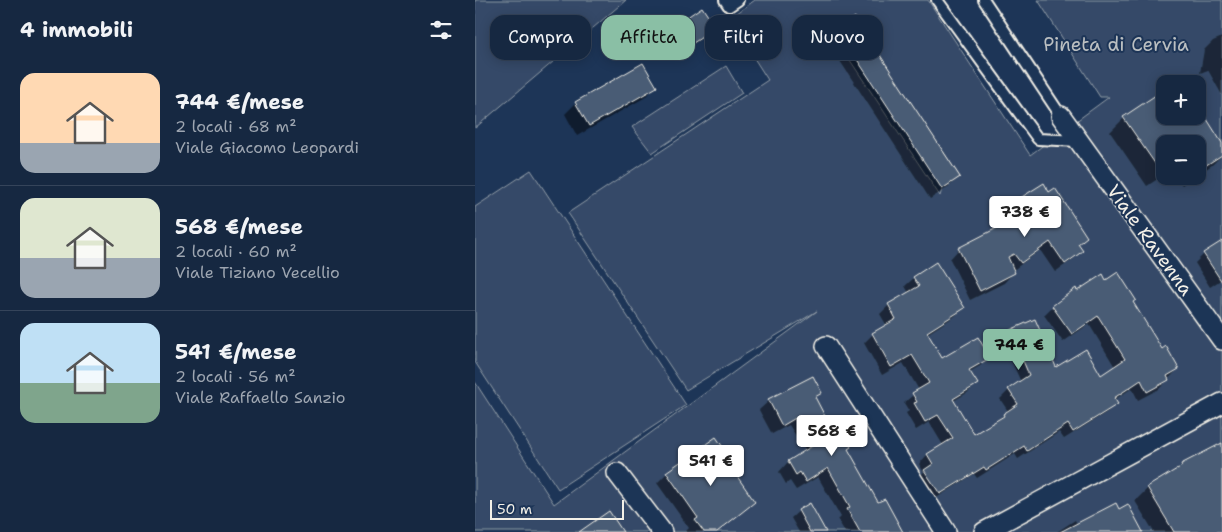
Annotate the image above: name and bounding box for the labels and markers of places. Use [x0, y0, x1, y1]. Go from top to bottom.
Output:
pin: 738 € [990, 196, 1060, 238]
pin: 744 € [984, 328, 1054, 371]
pin: 568 € [797, 414, 867, 457]
pin: 541 € [676, 444, 746, 487]

